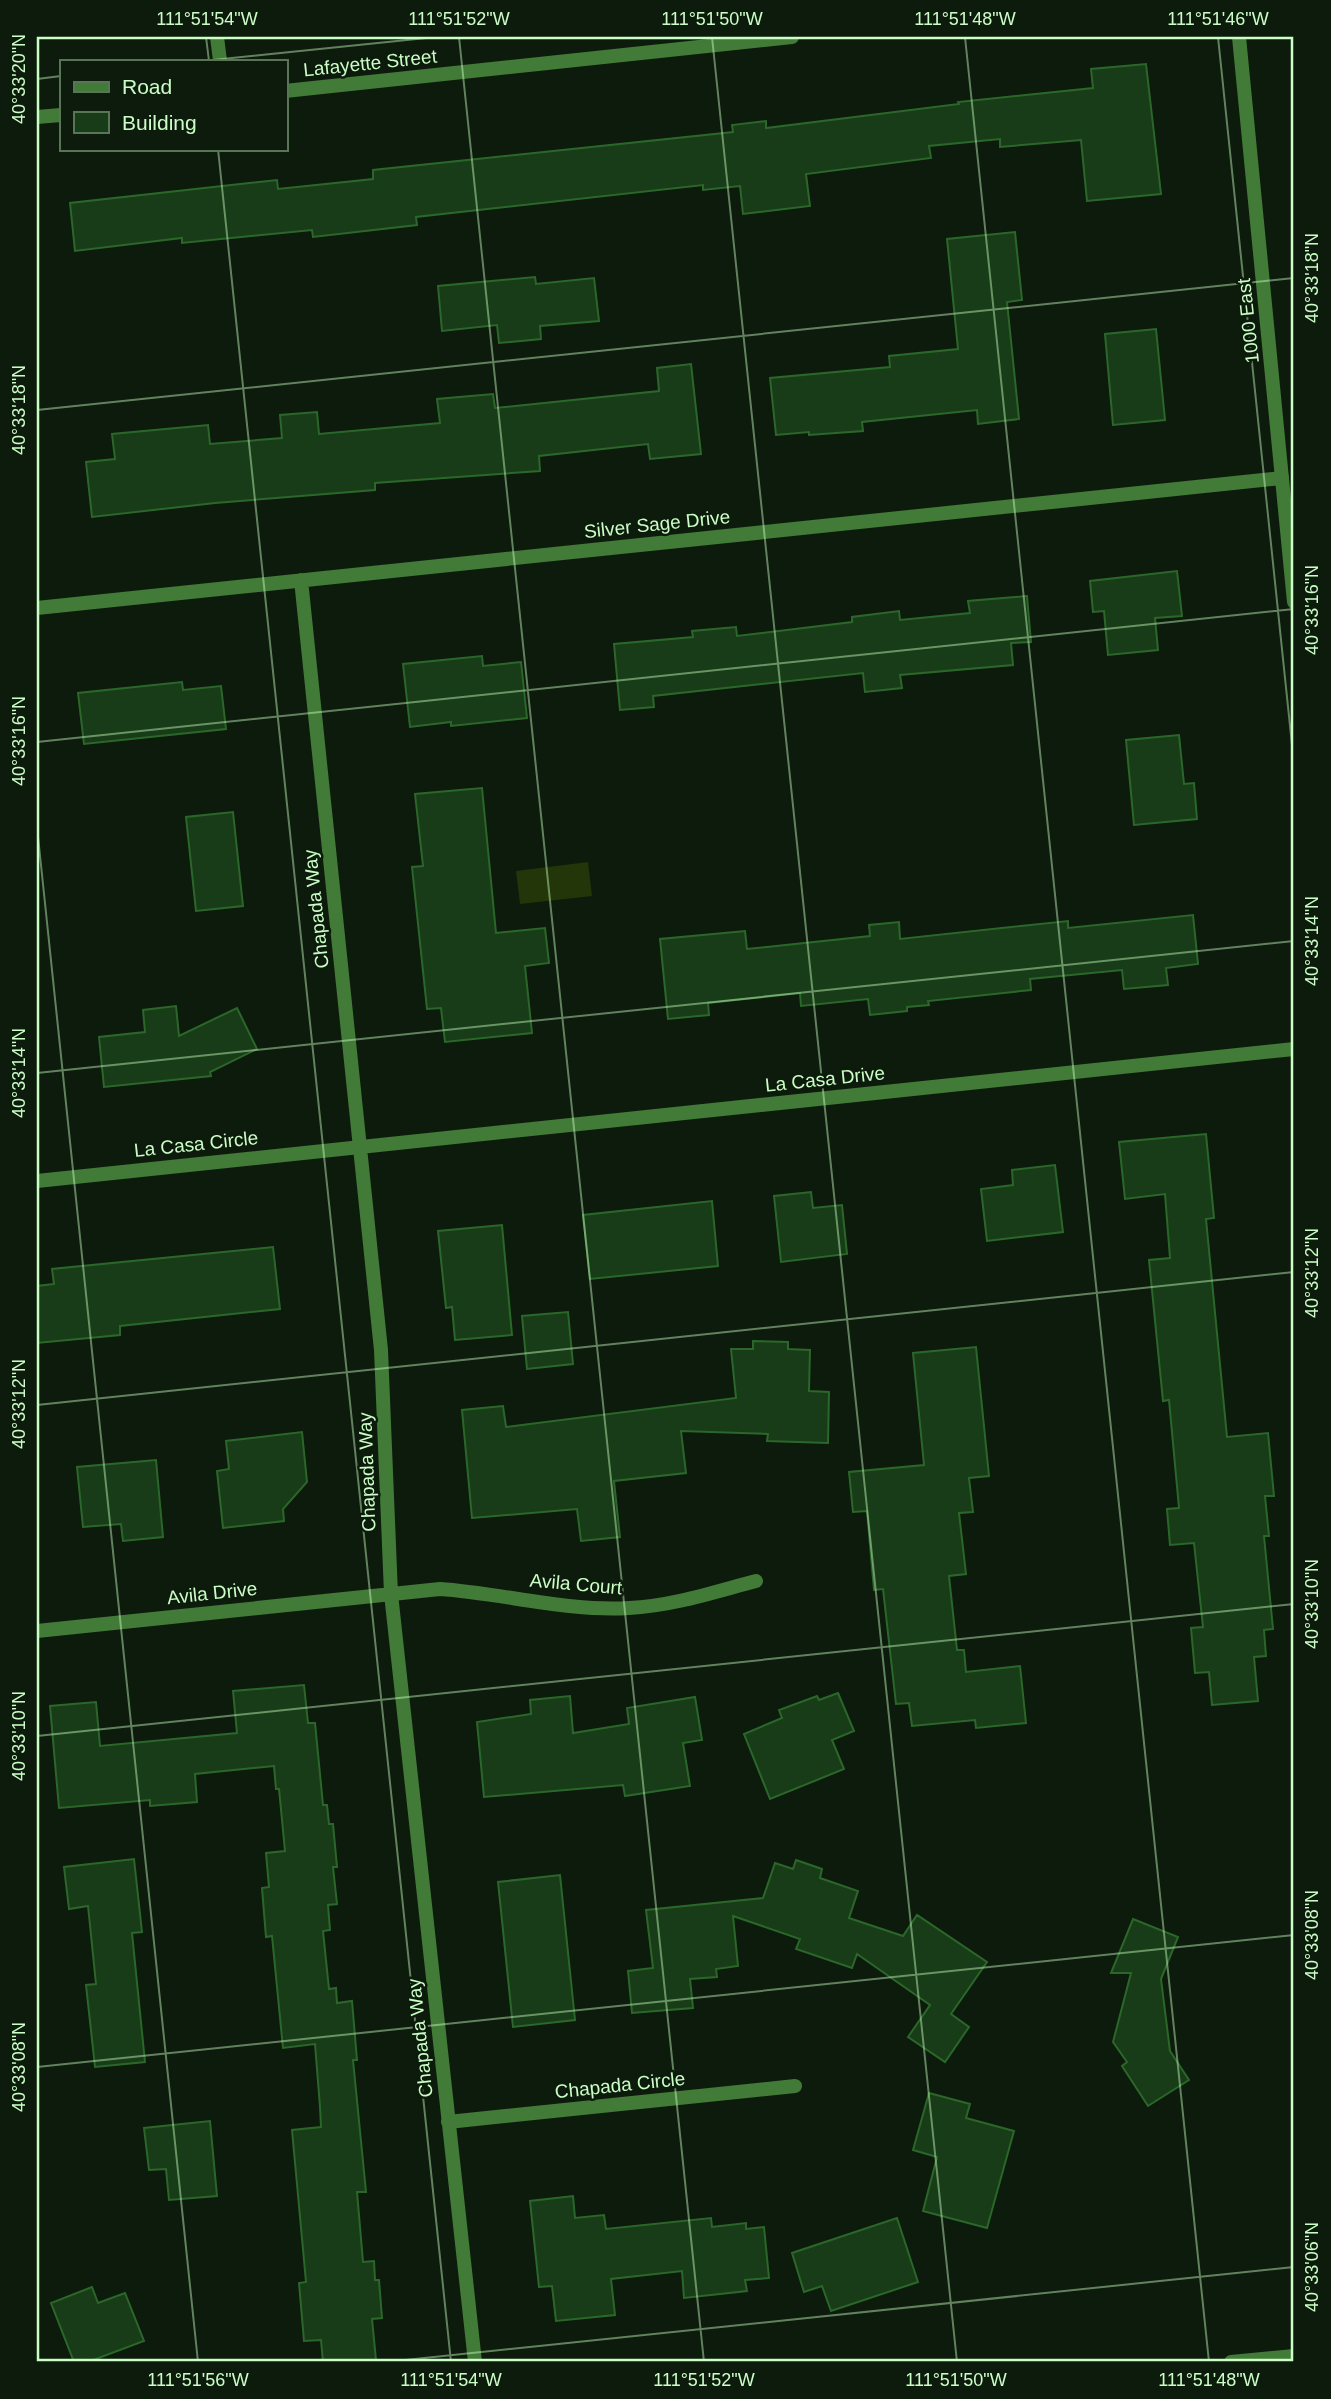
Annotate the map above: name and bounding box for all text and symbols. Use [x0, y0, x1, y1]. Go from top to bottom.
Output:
text: 111°51'54"W [156, 9, 258, 29]
text: 111°51'52"W [408, 9, 510, 29]
text: 111°51'50"W [661, 9, 763, 29]
text: 111°51'48"W [914, 9, 1016, 29]
text: 111°51'46"W [1167, 9, 1269, 29]
text: 40°33'20"N [9, 34, 29, 124]
street label: Lafayette Street [302, 45, 439, 80]
legend [60, 60, 287, 150]
text: Road [122, 75, 172, 98]
text: Building [122, 111, 197, 134]
text: 40°33'18"N [1302, 233, 1322, 323]
street label: 1000 East [1233, 277, 1263, 365]
text: 40°33'18"N [9, 365, 29, 455]
street label: Silver Sage Drive [583, 506, 731, 542]
text: 40°33'16"N [1302, 565, 1322, 655]
text: 40°33'16"N [9, 696, 29, 786]
street label: Chapada Way [299, 848, 333, 970]
text: 40°33'14"N [1302, 896, 1322, 986]
text: 40°33'14"N [9, 1028, 29, 1118]
street label: La Casa Drive [764, 1062, 886, 1096]
street label: La Casa Circle [133, 1127, 259, 1161]
text: 40°33'12"N [1302, 1228, 1322, 1318]
text: 40°33'12"N [9, 1359, 29, 1449]
street label: Chapada Way [354, 1411, 380, 1532]
text: 40°33'10"N [1302, 1559, 1322, 1649]
street label: Avila Court [529, 1570, 624, 1599]
street label: Avila Drive [166, 1578, 258, 1608]
text: 40°33'10"N [9, 1691, 29, 1781]
text: 40°33'08"N [1302, 1890, 1322, 1980]
street label: Chapada Way [403, 1977, 437, 2099]
text: 40°33'08"N [9, 2022, 29, 2112]
street label: Chapada Circle [554, 2068, 686, 2102]
text: 40°33'06"N [1302, 2222, 1322, 2312]
text: 111°51'56"W [147, 2370, 249, 2390]
text: 111°51'54"W [400, 2370, 502, 2390]
text: 111°51'52"W [653, 2370, 755, 2390]
text: 111°51'50"W [905, 2370, 1007, 2390]
text: 111°51'48"W [1158, 2370, 1260, 2390]

